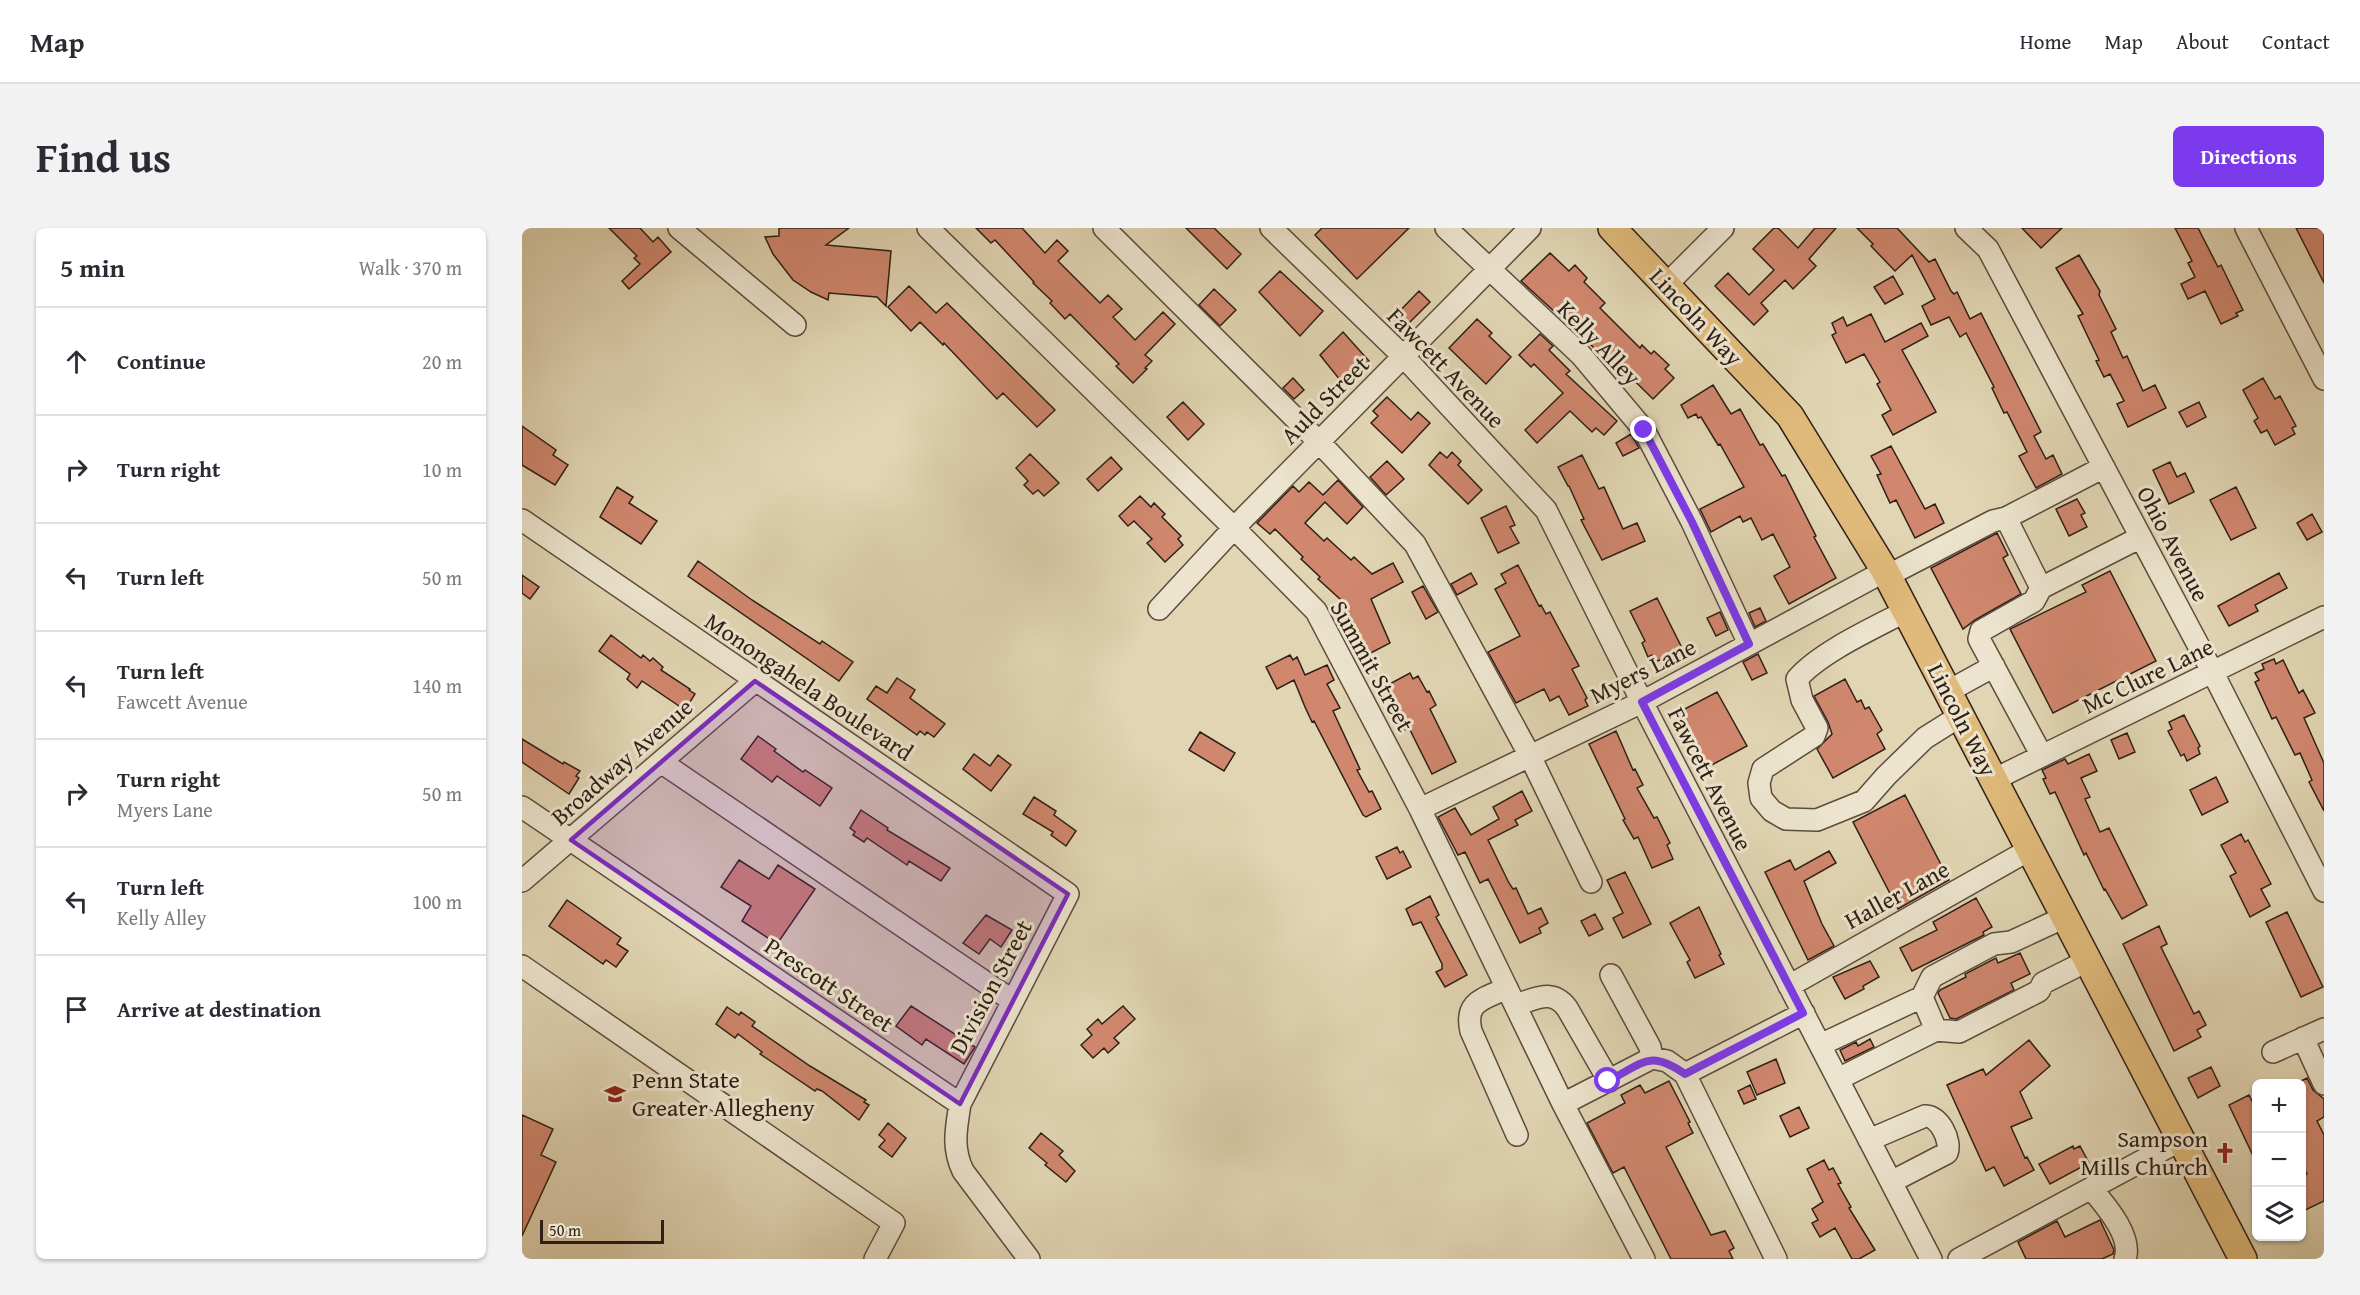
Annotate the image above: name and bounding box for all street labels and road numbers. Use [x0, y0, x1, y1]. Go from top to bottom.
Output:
street label: Lincoln Way [1642, 260, 1751, 374]
street label: Kelly Alley [1549, 292, 1649, 393]
street label: Fawcett Avenue [1379, 299, 1513, 436]
street label: Auld Street [1272, 347, 1377, 452]
street label: Ohio Avenue [2128, 480, 2218, 608]
street label: Summit Street [1322, 594, 1423, 738]
street label: Monongahela Boulevard [698, 604, 921, 770]
street label: Myers Lane [1584, 629, 1702, 712]
street label: Mc Clure Lane [2076, 629, 2219, 722]
street label: Lincoln Way [1919, 657, 2006, 783]
street label: Broadway Avenue [543, 690, 701, 833]
street label: Fawcett Avenue [1659, 701, 1762, 857]
street label: Haller Lane [1838, 851, 1956, 938]
street label: Division Street [940, 913, 1041, 1060]
street label: Prescott Street [758, 928, 901, 1041]

